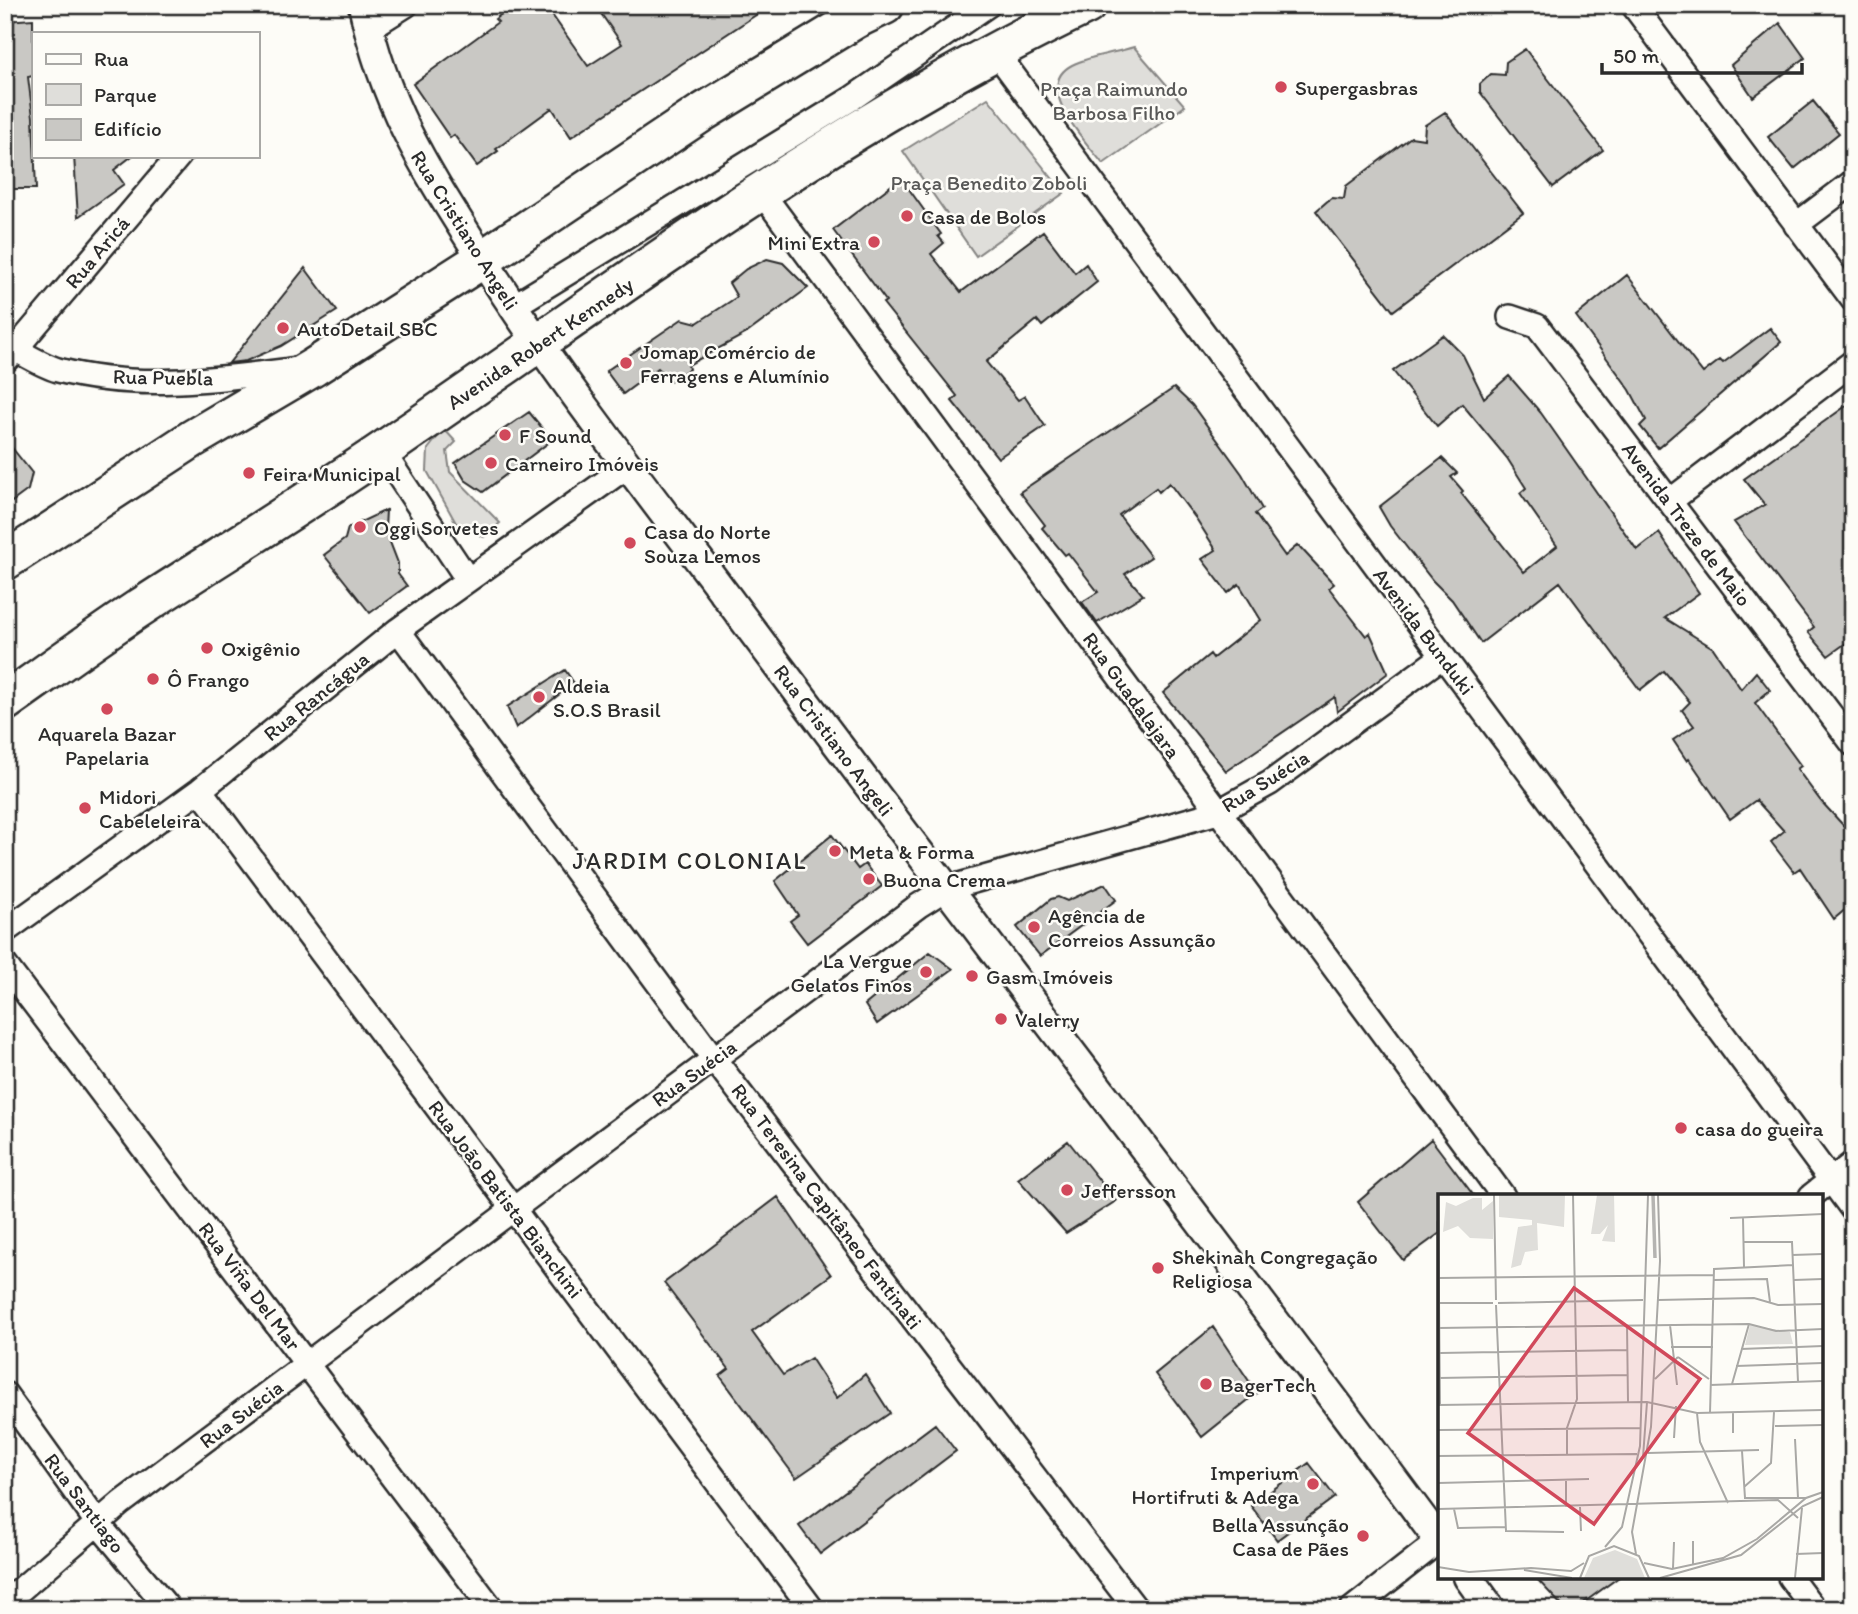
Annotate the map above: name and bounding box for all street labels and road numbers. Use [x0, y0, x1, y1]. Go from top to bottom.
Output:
street label: Rua Cristiano Angeli [406, 146, 524, 314]
street label: Rua Aricá [59, 211, 135, 293]
street label: Avenida Robert Kennedy [442, 271, 638, 415]
street label: Rua Puebla [113, 364, 213, 390]
street label: Avenida Treze de Maio [1617, 437, 1757, 611]
street label: Avenida Bunduki [1368, 563, 1480, 699]
street label: Rua Guadalajara [1078, 627, 1186, 763]
street label: Rua Rancágua [258, 646, 374, 746]
street label: Rua Cristiano Angeli [769, 659, 899, 821]
street label: Rua Suécia [1217, 744, 1313, 818]
street label: Rua Suécia [647, 1034, 741, 1112]
street label: Rua Teresina Capitâneo Fantinati [726, 1078, 928, 1334]
street label: Rua João Batista Bianchini [423, 1095, 589, 1303]
street label: Rua Viña Del Mar [194, 1217, 307, 1355]
street label: Rua Suécia [194, 1374, 288, 1454]
street label: Rua Santiago [39, 1448, 131, 1558]

